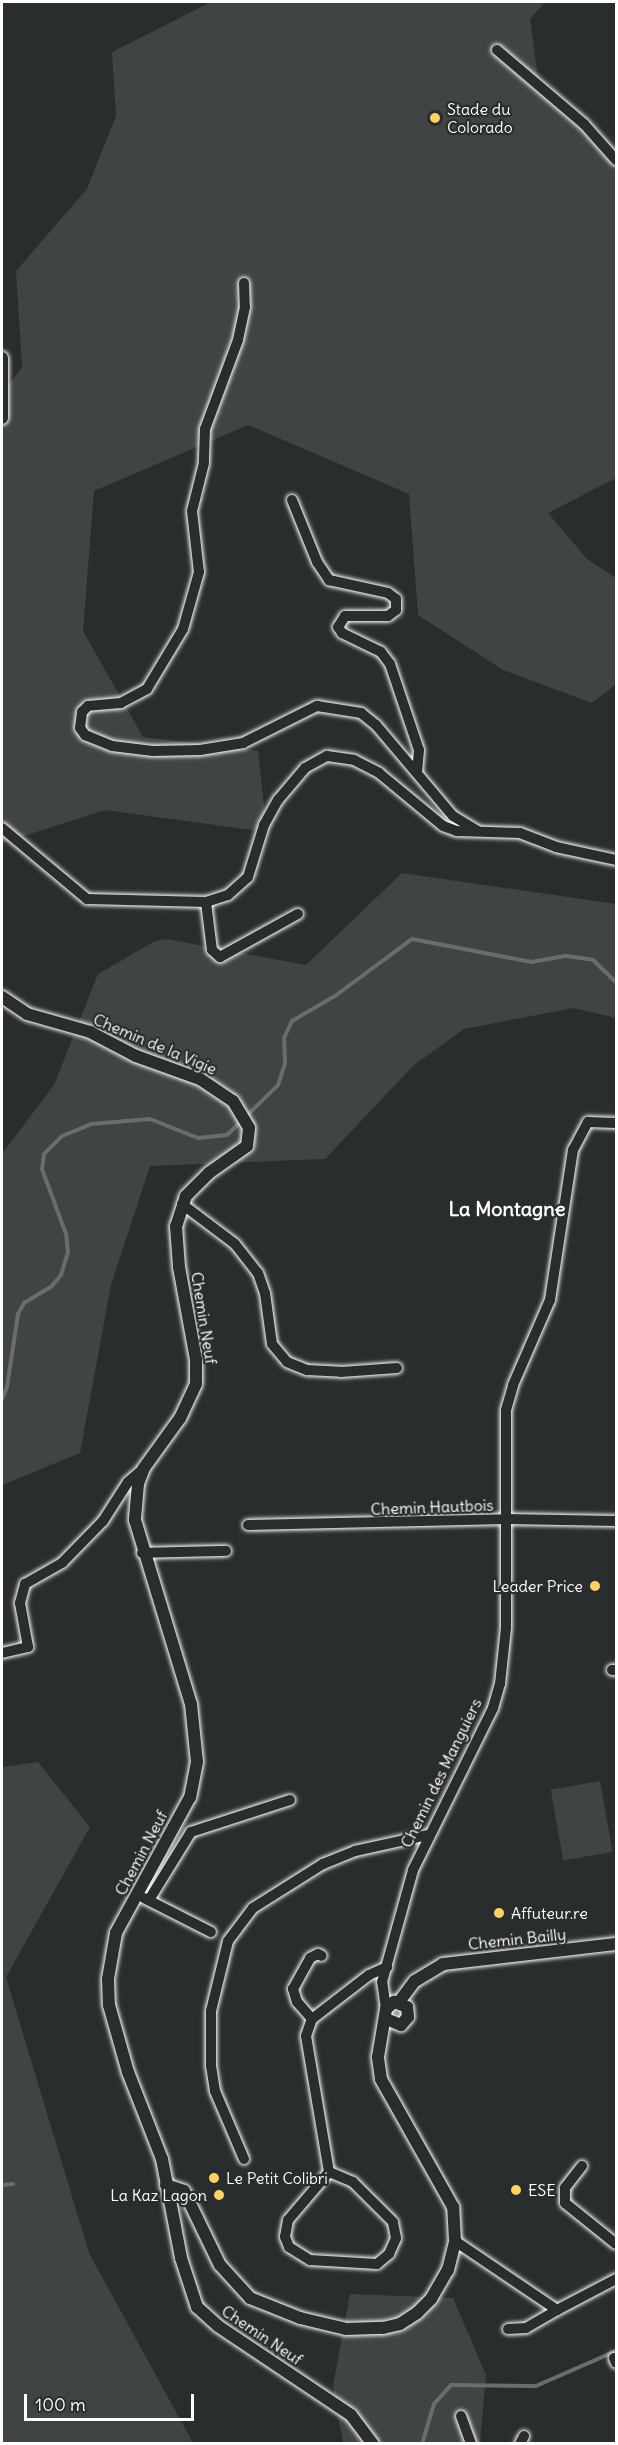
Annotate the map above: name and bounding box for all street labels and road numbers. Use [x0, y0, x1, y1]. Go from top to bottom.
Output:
street label: Chemin de la Vigie [90, 1009, 220, 1079]
street label: Chemin Neuf [187, 1270, 221, 1366]
street label: Chemin Hautbois [370, 1495, 494, 1519]
street label: Chemin des Manguiers [396, 1695, 486, 1851]
street label: Chemin Neuf [111, 1807, 171, 1899]
street label: Chemin Bailly [467, 1924, 567, 1954]
street label: Chemin Neuf [218, 2301, 306, 2369]

